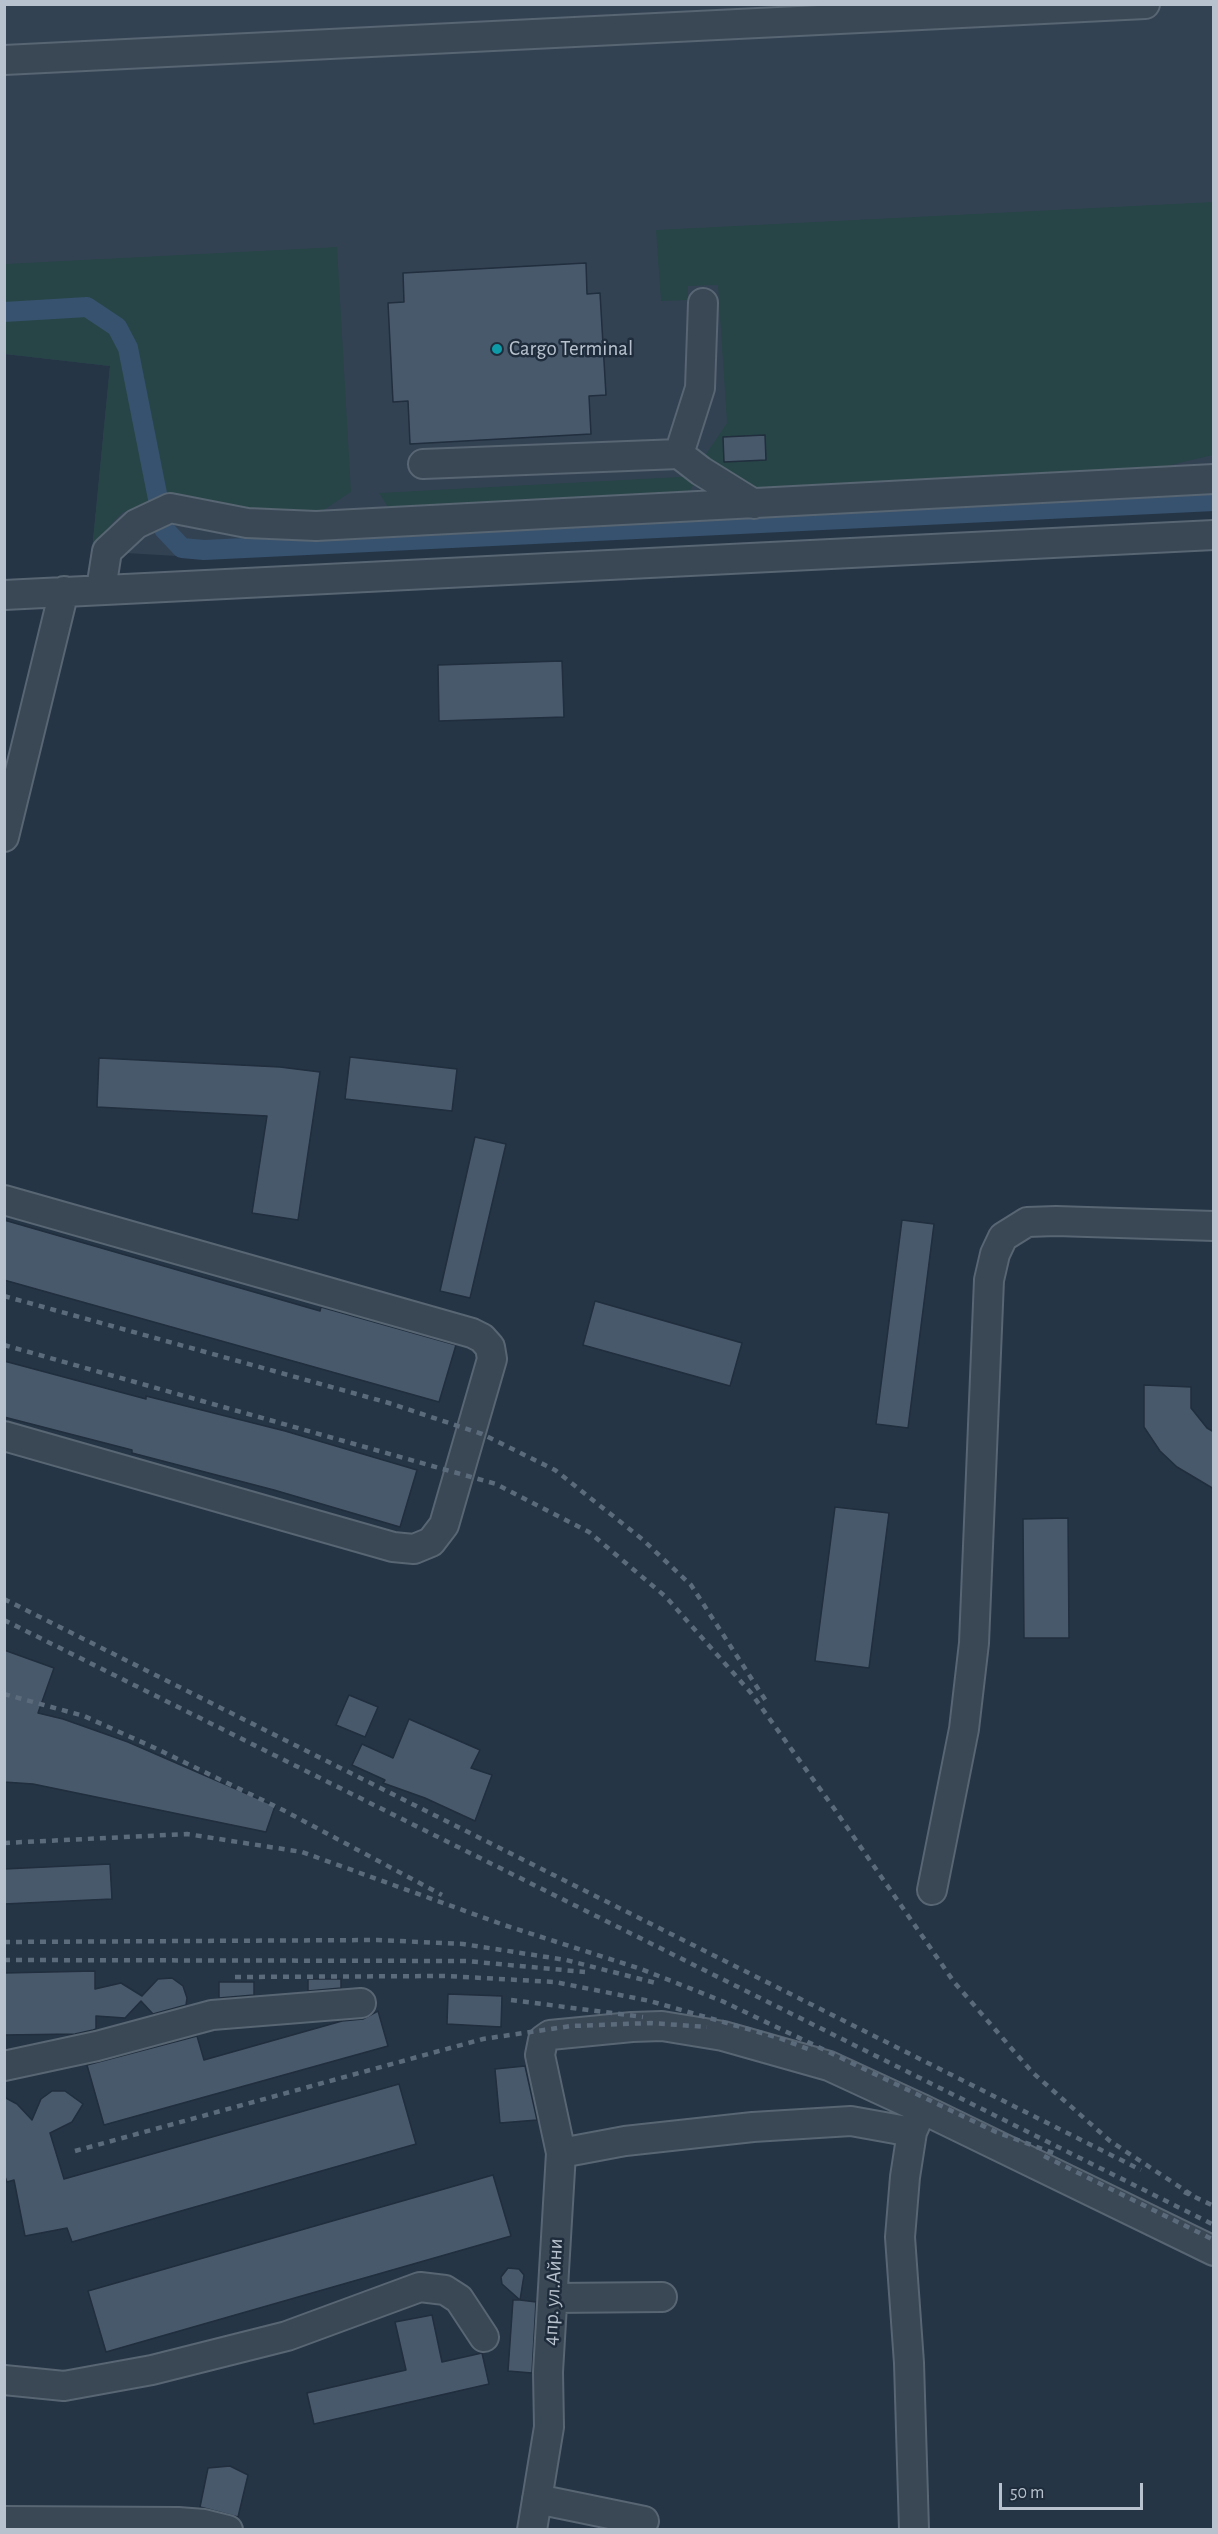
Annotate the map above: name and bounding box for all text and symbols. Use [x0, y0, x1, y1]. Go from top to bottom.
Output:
place label: Cargo Terminal [509, 336, 633, 362]
marker: Cargo Terminal [490, 342, 504, 356]
street label: 4пр. ул.Айни [538, 2238, 568, 2346]
scale bar [1002, 2471, 1146, 2509]
text: 50 m [1010, 2484, 1044, 2502]

